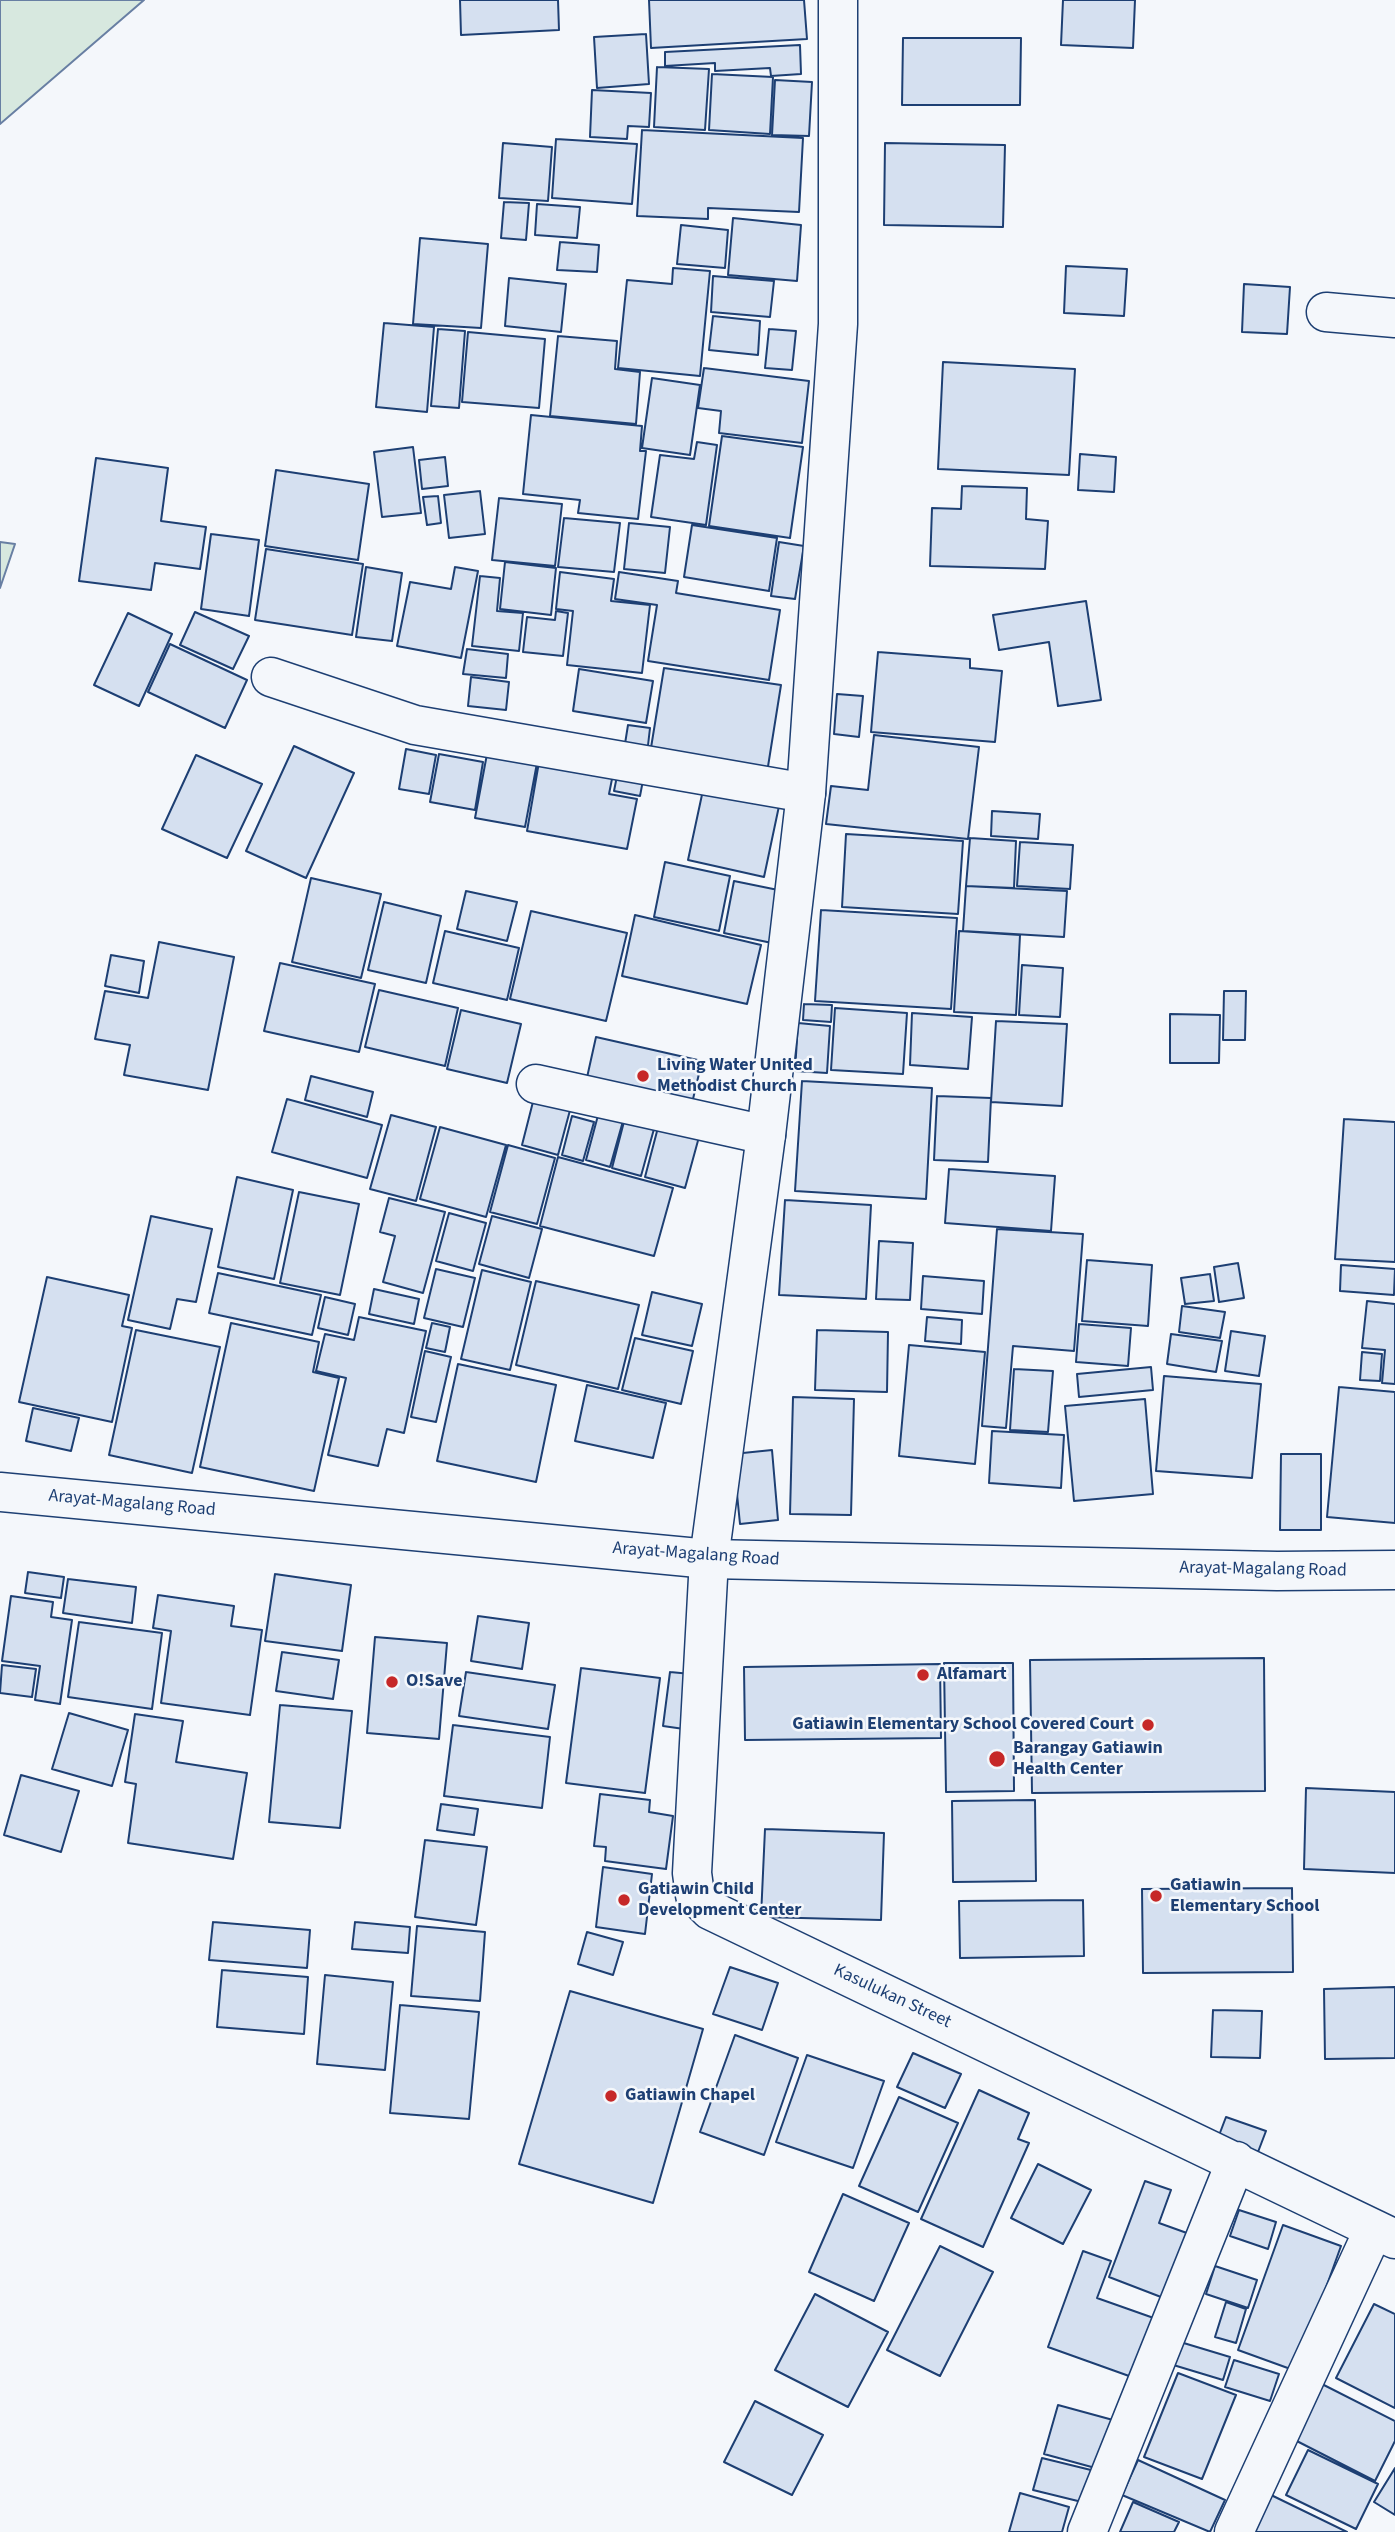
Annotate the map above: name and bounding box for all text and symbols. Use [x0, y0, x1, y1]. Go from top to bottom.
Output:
place label: Living Water United Methodist Church [657, 1055, 813, 1098]
marker: Living Water United Methodist Church [635, 1068, 651, 1084]
street label: Arayat-Magalang Road [48, 1486, 216, 1522]
street label: Arayat-Magalang Road [612, 1538, 780, 1572]
street label: Arayat-Magalang Road [1179, 1558, 1347, 1582]
place label: Alfamart [937, 1664, 1007, 1686]
marker: Alfamart [915, 1667, 931, 1683]
place label: O!Save [406, 1671, 463, 1693]
marker: O!Save [384, 1674, 400, 1690]
place label: Gatiawin Elementary School Covered Court [792, 1714, 1134, 1736]
marker: Gatiawin Elementary School Covered Court [1140, 1717, 1156, 1733]
place label: Barangay Gatiawin Health Center [1013, 1738, 1163, 1780]
marker: Barangay Gatiawin Health Center [987, 1749, 1007, 1769]
place label: Gatiawin Elementary School [1170, 1875, 1320, 1918]
place label: Gatiawin Child Development Center [638, 1879, 801, 1922]
marker: Gatiawin Elementary School [1148, 1888, 1164, 1904]
marker: Gatiawin Child Development Center [616, 1892, 632, 1908]
street label: Kasulukan Street [830, 1960, 954, 2034]
place label: Gatiawin Chapel [625, 2085, 755, 2107]
marker: Gatiawin Chapel [603, 2088, 619, 2104]

